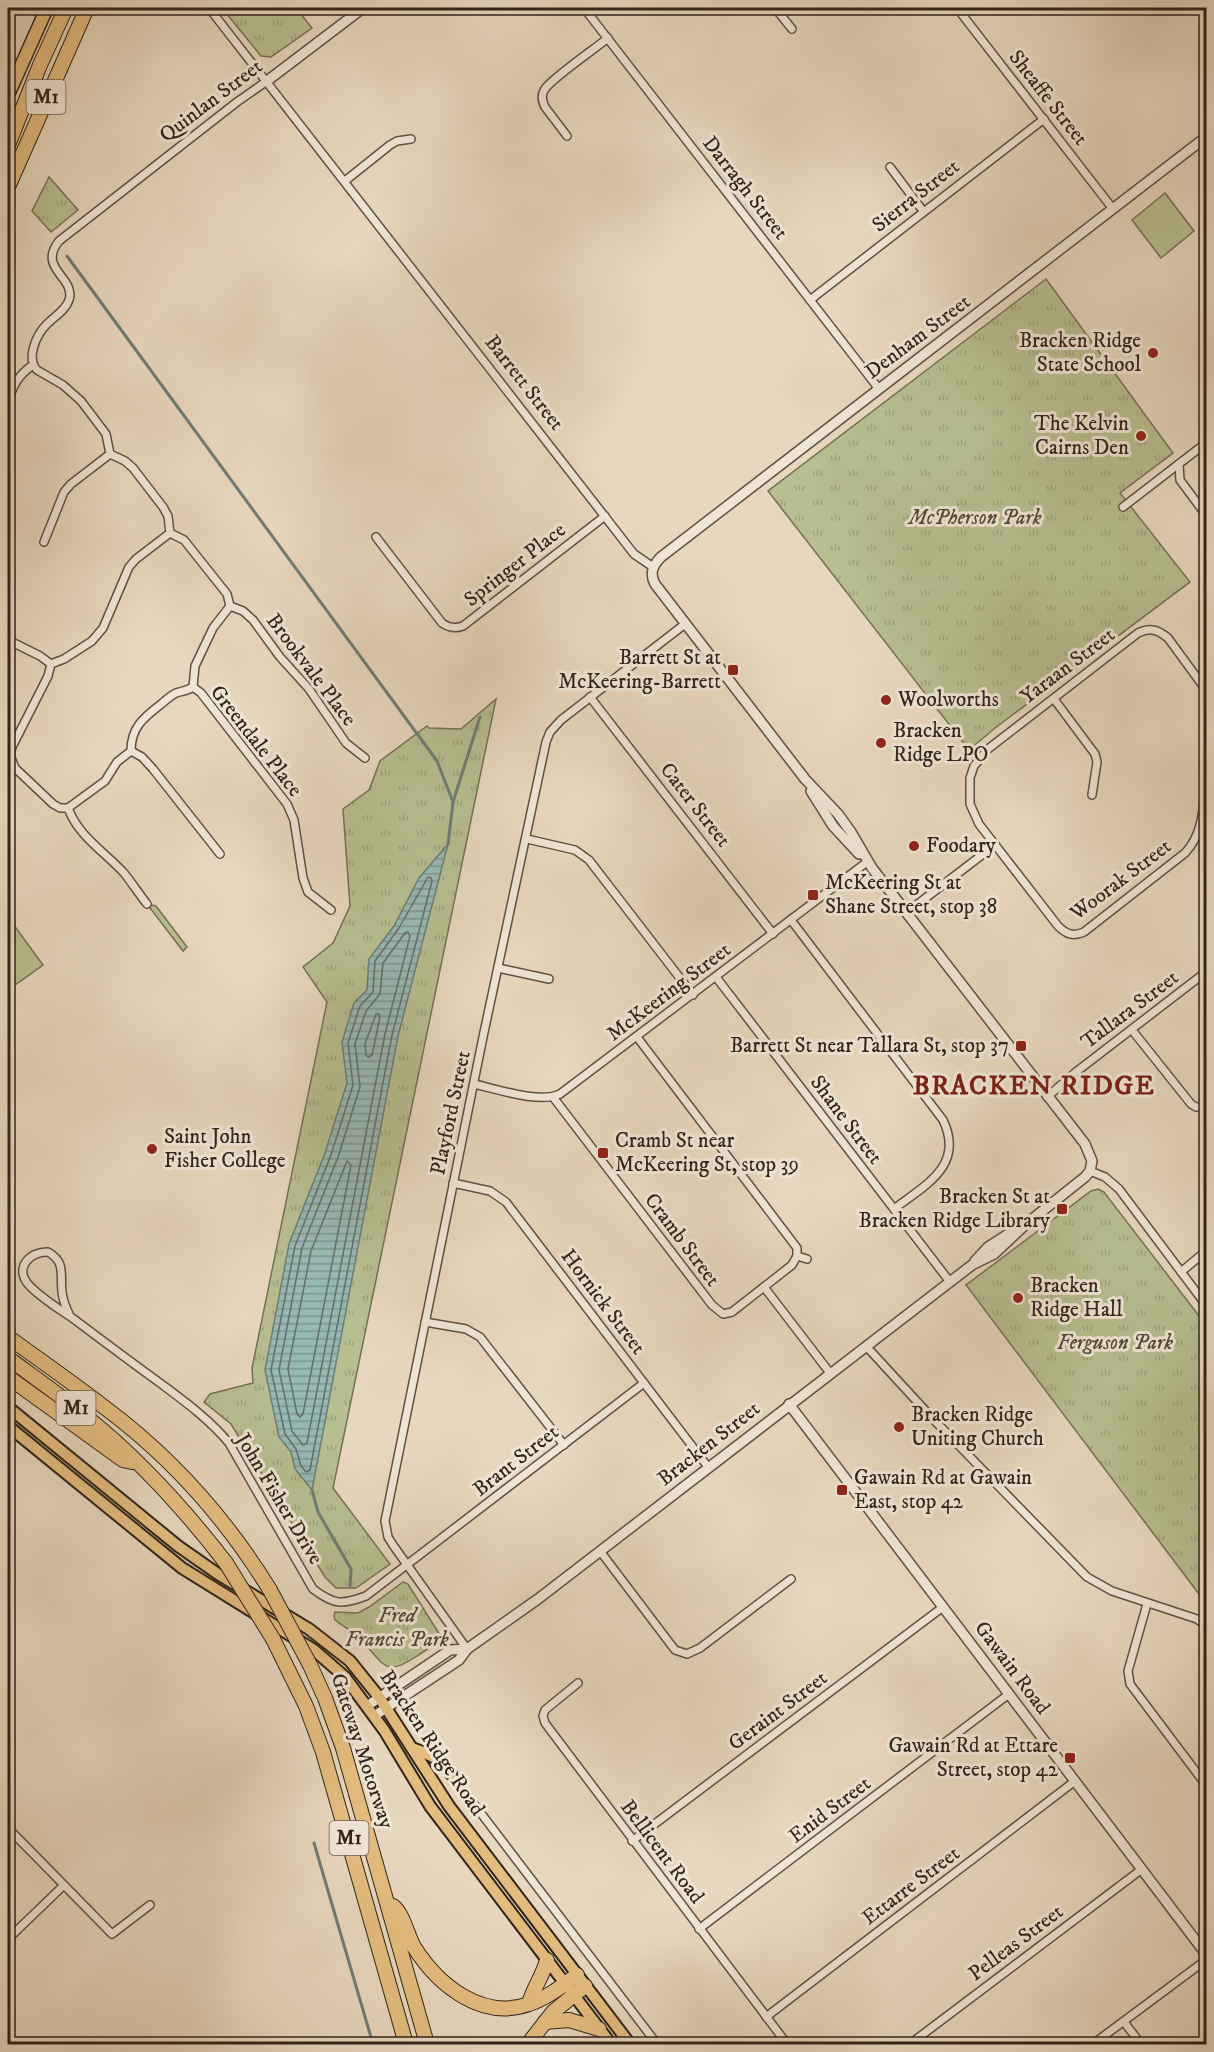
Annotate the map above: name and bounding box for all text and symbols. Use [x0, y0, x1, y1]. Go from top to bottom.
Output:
street label: Sheaffe Street [1003, 45, 1094, 151]
street label: Quinlan Street [154, 54, 268, 148]
road number: M1 [26, 80, 66, 114]
street label: Darragh Street [696, 131, 794, 245]
street label: Sierra Street [867, 154, 965, 238]
street label: Denham Street [860, 289, 976, 385]
place label: Bracken Ridge State School [1019, 328, 1142, 378]
street label: Barrett Street [479, 330, 570, 436]
marker: Bracken Ridge State School [1146, 346, 1160, 360]
place label: The Kelvin Cairns Den [1034, 411, 1129, 461]
marker: The Kelvin Cairns Den [1134, 429, 1148, 443]
park label: McPherson Park [906, 505, 1042, 531]
street label: Springer Place [459, 517, 571, 613]
street label: Brookvale Place [260, 608, 362, 732]
street label: Yaraan Street [1016, 622, 1121, 710]
place label: Barrett St at McKeering-Barrett [558, 645, 721, 695]
marker: Barrett St at McKeering-Barrett [726, 663, 740, 677]
street label: Greendale Place [204, 680, 308, 802]
place label: Woolworths [897, 687, 999, 713]
marker: Woolworths [879, 693, 893, 707]
place label: Bracken Ridge LPO [893, 718, 988, 768]
marker: Bracken Ridge LPO [874, 736, 888, 750]
street label: Cater Street [654, 757, 736, 853]
place label: Foodary [926, 833, 997, 859]
street label: Woorak Street [1065, 833, 1177, 927]
marker: Foodary [907, 839, 921, 853]
place label: McKeering St at Shane Street, stop 38 [825, 870, 997, 920]
marker: McKeering St at Shane Street, stop 38 [806, 888, 820, 902]
street label: McKeering Street [602, 937, 736, 1047]
street label: Tallara Street [1076, 965, 1184, 1055]
place label: Barrett St near Tallara St, stop 37 [730, 1033, 1009, 1059]
marker: Barrett St near Tallara St, stop 37 [1014, 1039, 1028, 1053]
street label: Playford Street [425, 1048, 477, 1177]
district label: BRACKEN RIDGE [913, 1069, 1155, 1103]
street label: Shane Street [804, 1070, 888, 1170]
place label: Saint John Fisher College [164, 1124, 286, 1174]
place label: Cramb St near McKeering St, stop 39 [615, 1128, 799, 1178]
marker: Saint John Fisher College [145, 1142, 159, 1156]
marker: Cramb St near McKeering St, stop 39 [596, 1146, 610, 1160]
place label: Bracken St at Bracken Ridge Library [859, 1184, 1051, 1234]
street label: Cramb Street [638, 1188, 726, 1292]
marker: Bracken St at Bracken Ridge Library [1055, 1202, 1069, 1216]
street label: Hornick Street [555, 1244, 651, 1360]
place label: Bracken Ridge Hall [1030, 1273, 1123, 1323]
marker: Bracken Ridge Hall [1011, 1291, 1025, 1305]
park label: Ferguson Park [1057, 1330, 1173, 1356]
road number: M1 [56, 1391, 96, 1425]
street label: Bracken Street [653, 1396, 766, 1492]
place label: Bracken Ridge Uniting Church [911, 1402, 1044, 1452]
street label: Brant Street [468, 1419, 564, 1503]
marker: Bracken Ridge Uniting Church [892, 1420, 906, 1434]
street label: John Fisher Drive [229, 1427, 329, 1570]
place label: Gawain Rd at Gawain East, stop 42 [854, 1465, 1032, 1515]
marker: Gawain Rd at Gawain East, stop 42 [835, 1483, 849, 1497]
park label: Fred Francis Park [345, 1603, 449, 1653]
street label: Gawain Road [968, 1616, 1056, 1720]
street label: Bracken Ridge Road [374, 1665, 491, 1821]
street label: Geraint Street [723, 1665, 833, 1757]
street label: Gateway Motorway [325, 1670, 400, 1833]
place label: Gawain Rd at Ettare Street, stop 42 [888, 1733, 1059, 1783]
marker: Gawain Rd at Ettare Street, stop 42 [1063, 1751, 1077, 1765]
street label: Enid Street [784, 1771, 876, 1849]
street label: Bellicent Road [615, 1795, 710, 1909]
road number: M1 [330, 1821, 368, 1855]
street label: Ettarre Street [857, 1841, 965, 1931]
street label: Pelleas Street [963, 1899, 1069, 1987]

